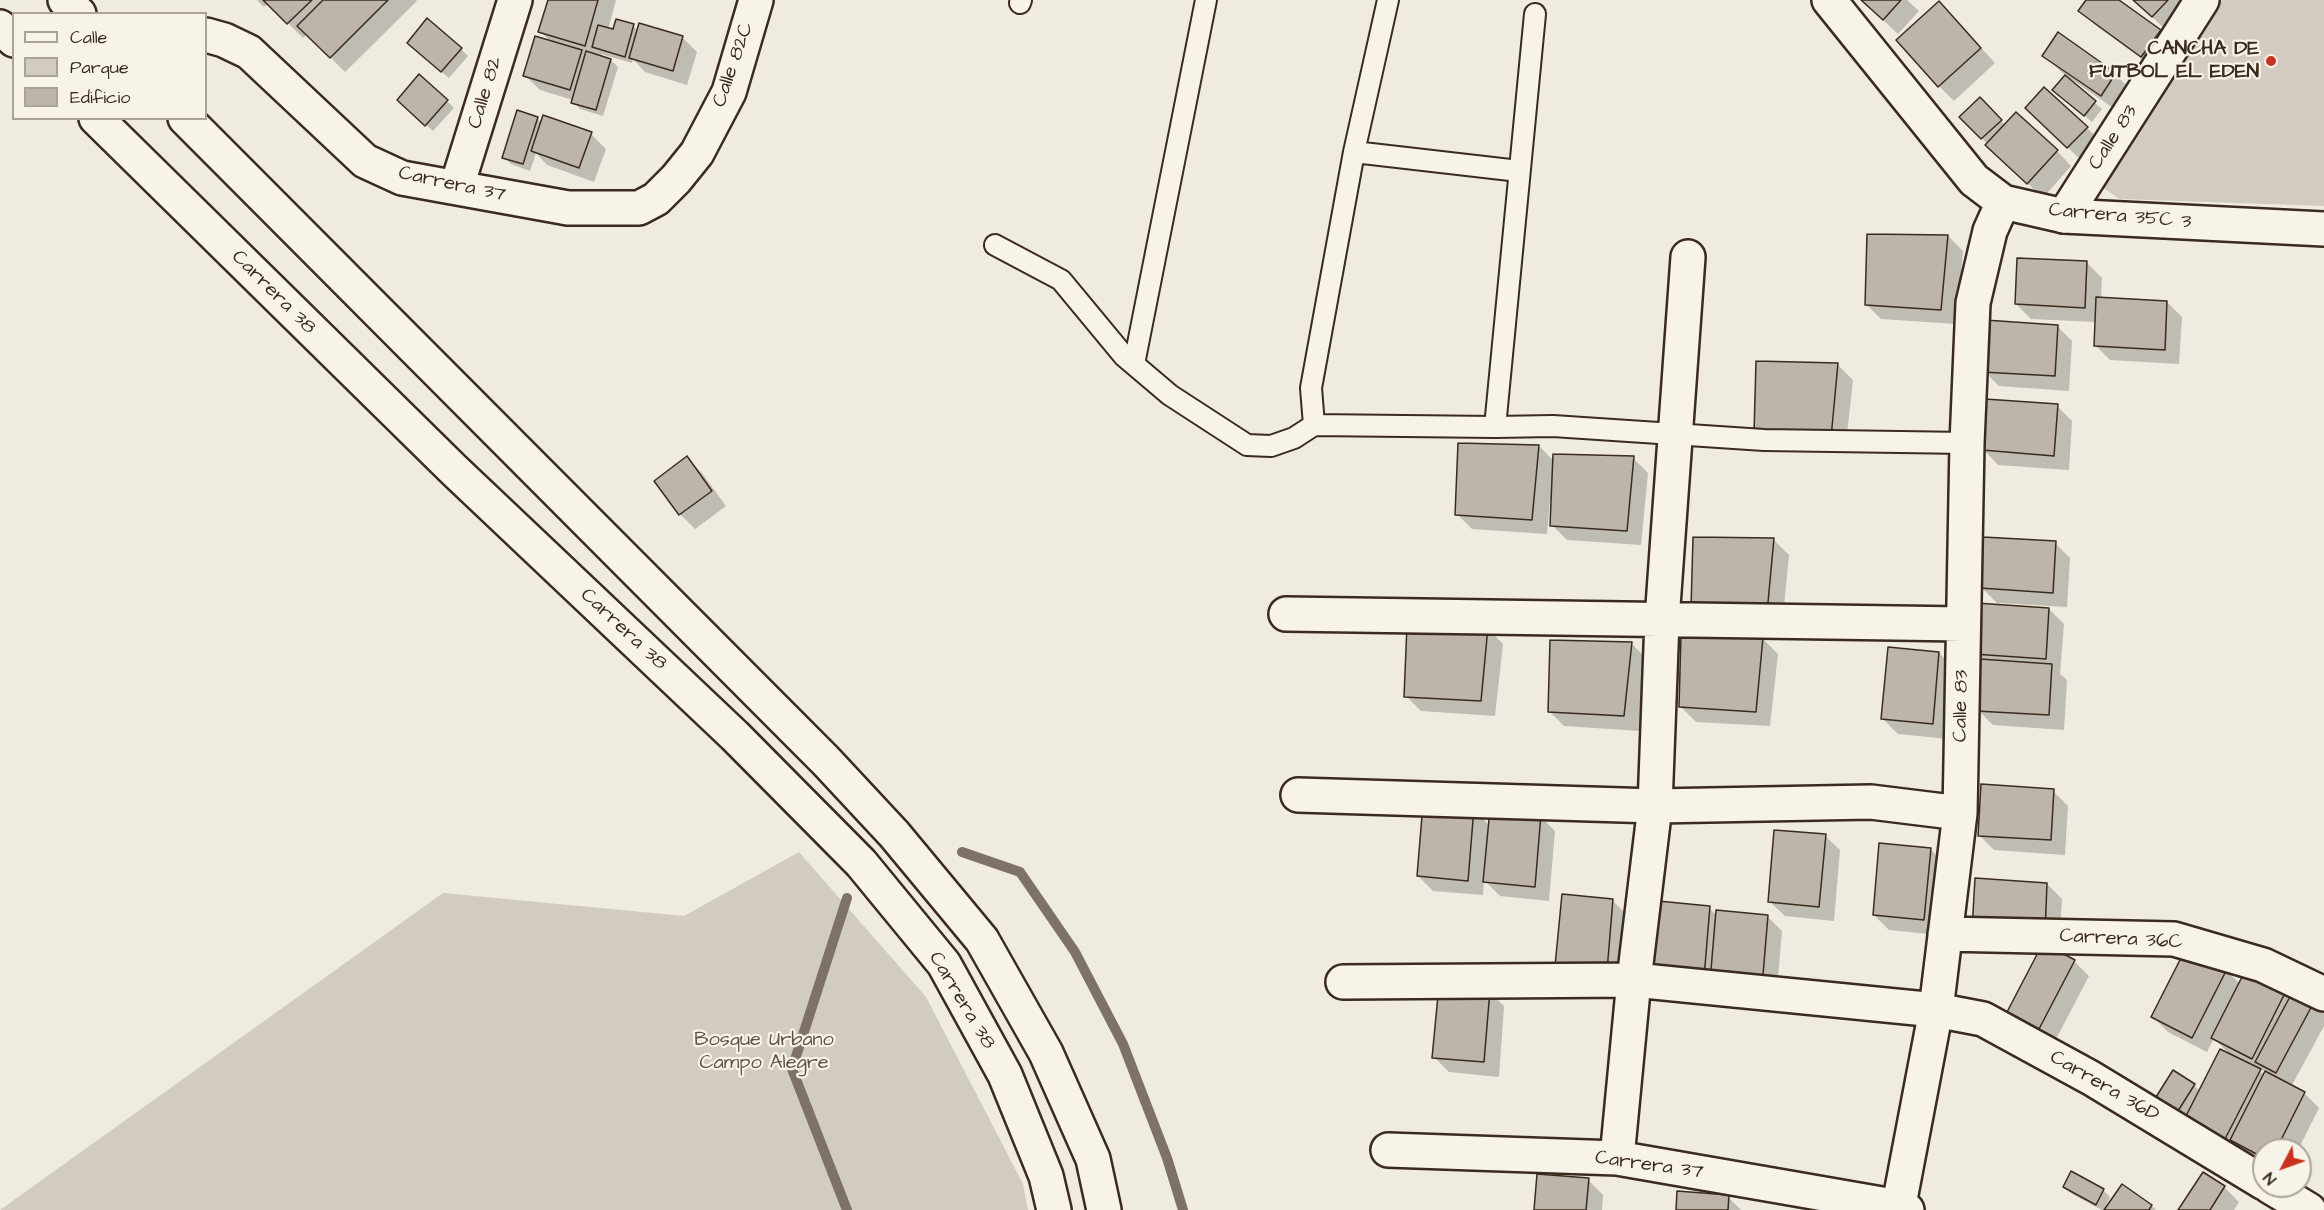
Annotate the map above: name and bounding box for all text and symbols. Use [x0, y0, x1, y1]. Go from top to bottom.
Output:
legend [12, 12, 207, 120]
street label: Calle 82C [708, 19, 760, 111]
text: Calle [70, 25, 107, 50]
place label: CANCHA DE FUTBOL EL EDEN [2089, 38, 2259, 85]
street label: Calle 82 [464, 54, 508, 132]
marker: CANCHA DE FUTBOL EL EDEN [2264, 54, 2278, 68]
text: Parque [70, 55, 129, 80]
text: Edificio [70, 85, 130, 110]
street label: Calle 83 [2084, 101, 2144, 175]
street label: Carrera 37 [396, 162, 508, 208]
street label: Carrera 35C 3 [2048, 199, 2192, 235]
street label: Carrera 38 [226, 246, 320, 340]
street label: Carrera 38 [575, 584, 671, 676]
street label: Calle 83 [1949, 669, 1975, 743]
street label: Carrera 36C [2059, 925, 2183, 955]
street label: Carrera 38 [922, 948, 1000, 1054]
park label: Bosque Urbano Campo Alegre [694, 1029, 834, 1076]
street label: Carrera 36D [2045, 1046, 2163, 1128]
north arrow [2252, 1138, 2312, 1198]
street label: Carrera 37 [1593, 1147, 1705, 1185]
text: N [2258, 1167, 2282, 1189]

